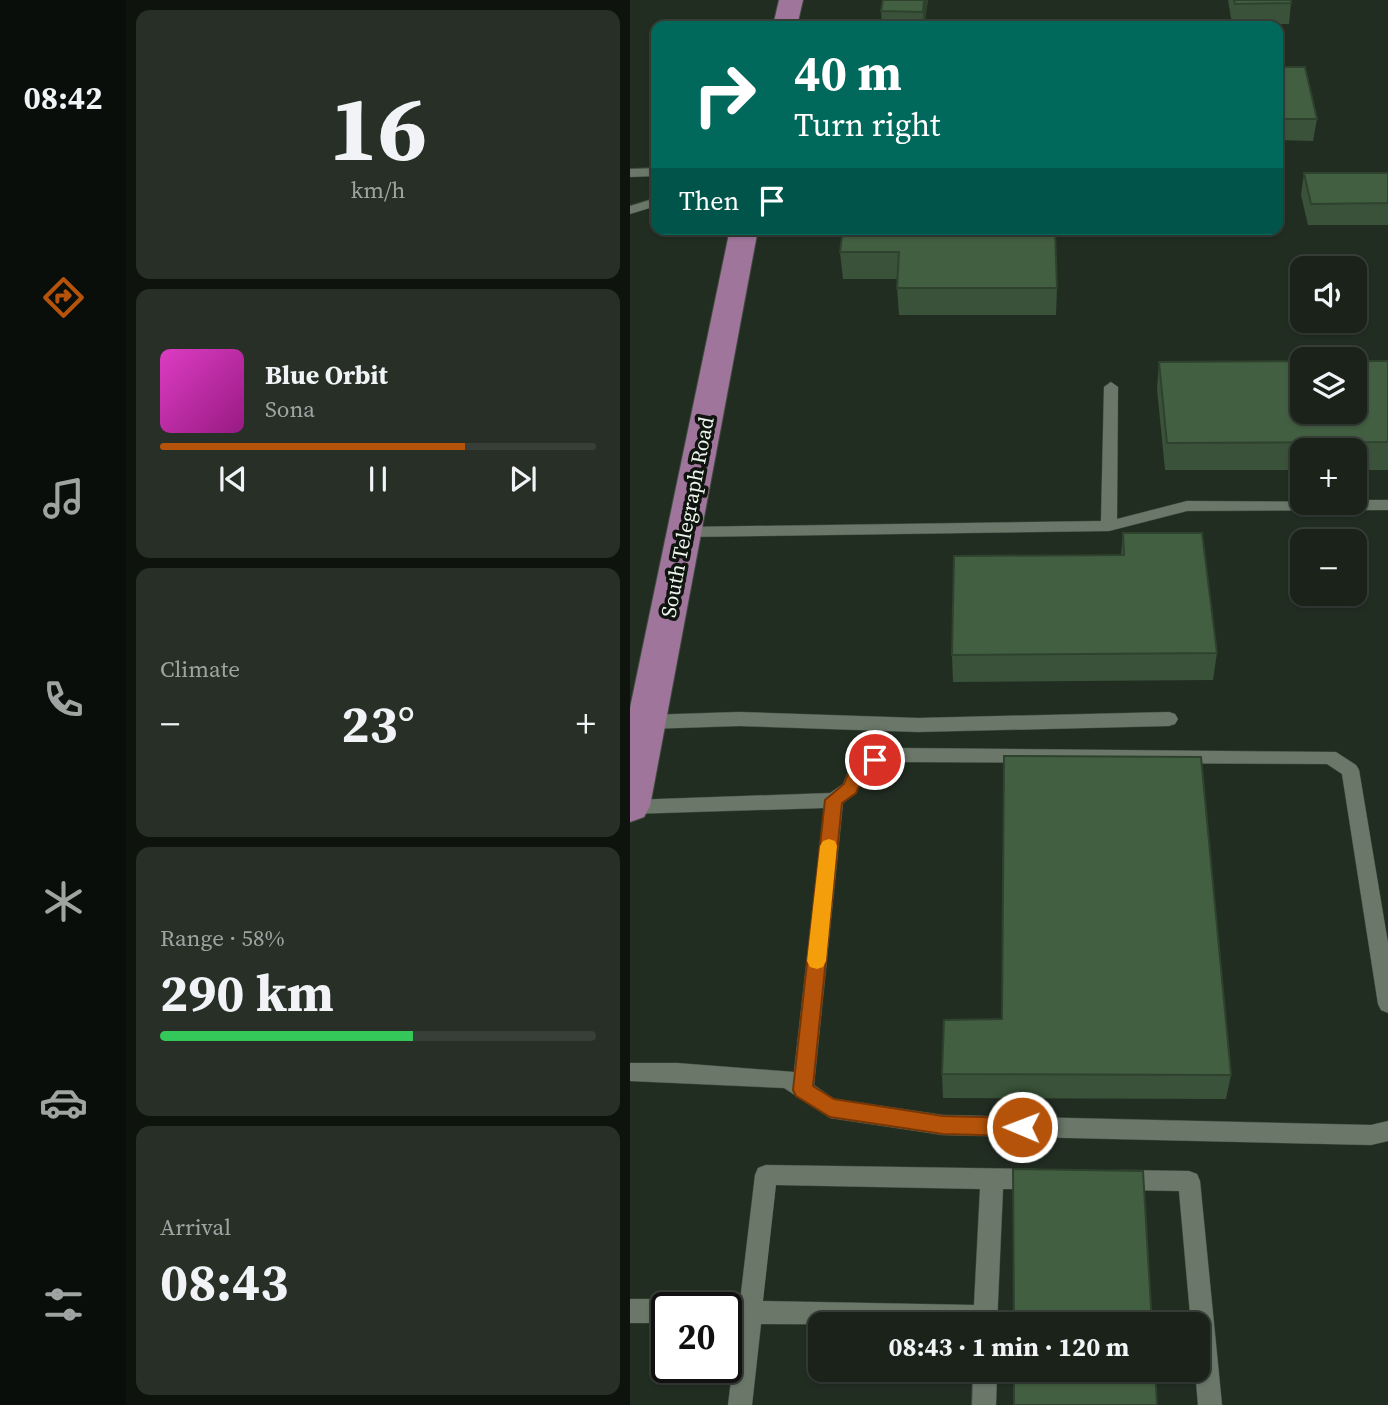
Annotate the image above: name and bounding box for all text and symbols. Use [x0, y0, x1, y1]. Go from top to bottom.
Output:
text: 40 m [794, 39, 902, 106]
icon: right [679, 49, 770, 140]
text: 16 [329, 66, 427, 190]
text: 08:42 [24, 76, 102, 120]
text: Turn right [794, 103, 940, 147]
text: km/h [351, 174, 405, 206]
icon: arrive [753, 182, 791, 220]
text: Then [679, 183, 739, 219]
map controls [1290, 256, 1367, 606]
button: sound [1290, 256, 1367, 333]
icon: directions [39, 273, 88, 322]
button: layers [1290, 347, 1367, 424]
text: Blue Orbit [265, 357, 388, 393]
text: Sona [265, 393, 315, 425]
street label: South Telegraph Road [653, 414, 721, 620]
button: + [1290, 438, 1367, 515]
icon: previous [214, 460, 252, 498]
icon: pause [359, 460, 397, 498]
icon: next [504, 460, 542, 498]
icon: music [39, 474, 88, 523]
button: − [1290, 529, 1367, 606]
text: Climate [160, 653, 240, 685]
icon: phone [39, 675, 88, 724]
text: 23° [341, 688, 415, 759]
text: − [160, 698, 180, 750]
text: + [576, 698, 596, 750]
pin [845, 730, 905, 790]
icon: arrive [856, 741, 894, 779]
icon: climate [39, 877, 88, 926]
text: Range · 58% [160, 922, 285, 954]
text: 290 km [160, 957, 334, 1028]
icon: car [39, 1078, 88, 1127]
position arrow [985, 1090, 1059, 1164]
text: Arrival [160, 1211, 231, 1243]
text: 08:43 [160, 1246, 288, 1317]
icon: filters [39, 1280, 88, 1329]
speed limit sign: 20 [651, 1292, 742, 1383]
text: 08:43 · 1 min · 120 m [889, 1329, 1129, 1365]

